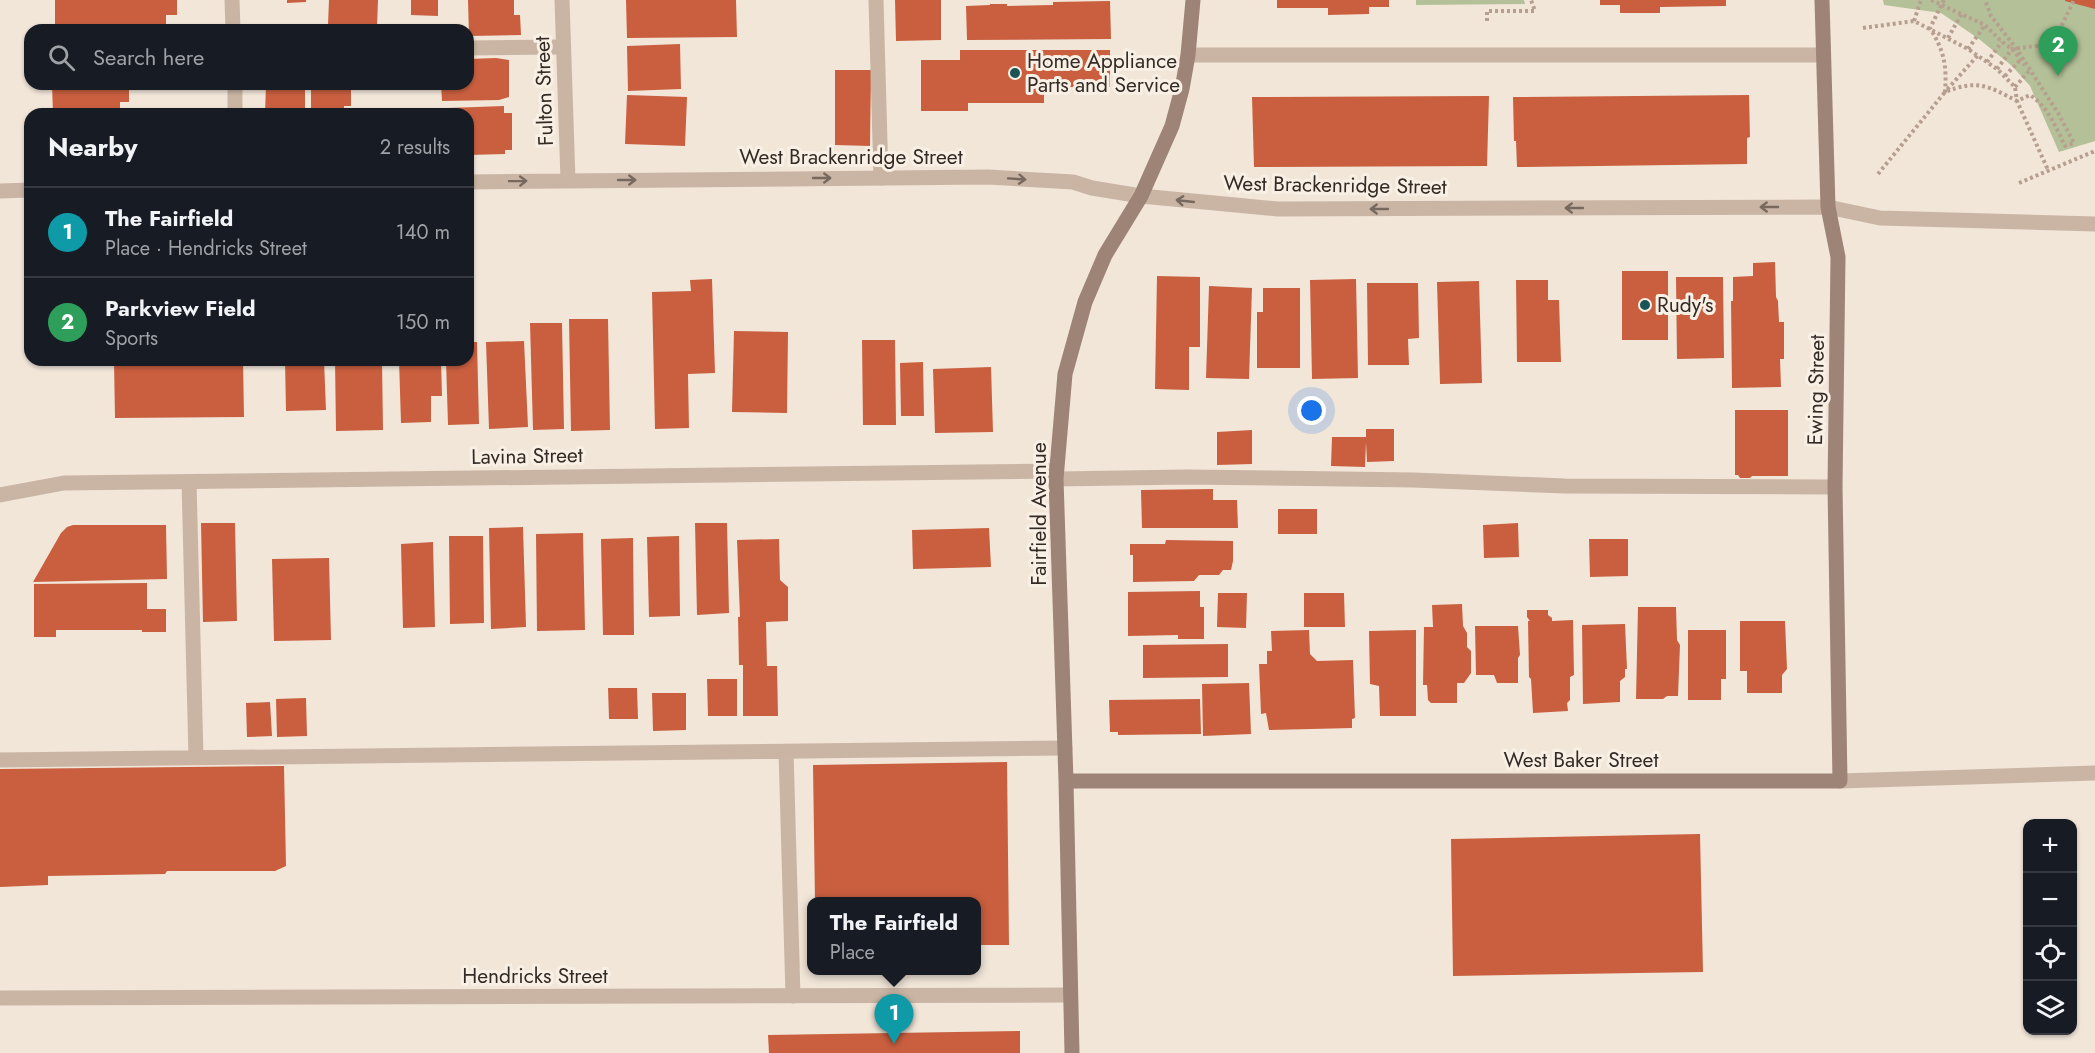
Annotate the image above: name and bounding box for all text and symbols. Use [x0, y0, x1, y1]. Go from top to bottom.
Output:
search box [24, 24, 474, 90]
pin: 2 [2038, 26, 2078, 76]
street label: Fulton Street [527, 36, 561, 146]
icon: search [45, 41, 78, 74]
text: Search here [93, 41, 204, 73]
place label: Home Appliance Parts and Service [1027, 46, 1180, 100]
marker: Home Appliance Parts and Service [1008, 66, 1022, 80]
text: Nearby [48, 128, 137, 166]
text: 2 results [380, 133, 450, 162]
street label: West Brackenridge Street [739, 142, 963, 172]
street label: West Brackenridge Street [1223, 168, 1447, 202]
one-way arrow [811, 172, 831, 184]
one-way arrow [1006, 173, 1026, 184]
one-way arrow [616, 174, 636, 186]
one-way arrow [508, 175, 528, 187]
one-way arrow [1175, 195, 1195, 206]
one-way arrow [1760, 201, 1780, 213]
text: The Fairfield [105, 202, 233, 234]
one-way arrow [1565, 202, 1585, 214]
one-way arrow [1370, 203, 1390, 215]
text: 1 [62, 218, 73, 247]
text: 140 m [396, 218, 450, 247]
text: Place · Hendricks Street [105, 234, 307, 263]
place label: Rudy's [1657, 290, 1713, 320]
text: Parkview Field [105, 292, 256, 324]
marker: Rudy's [1638, 298, 1652, 312]
text: 2 [61, 308, 74, 337]
text: 150 m [396, 308, 450, 337]
text: Sports [105, 324, 158, 353]
street label: Ewing Street [1800, 334, 1832, 446]
your location [1297, 396, 1326, 425]
street label: Lavina Street [471, 440, 583, 472]
street label: Fairfield Avenue [1024, 442, 1054, 586]
street label: West Baker Street [1504, 745, 1658, 775]
map controls [2023, 819, 2077, 1035]
button: + [2023, 819, 2077, 873]
button: − [2023, 873, 2077, 927]
popup [807, 897, 981, 975]
text: The Fairfield [830, 906, 958, 938]
button: locate [2023, 927, 2077, 981]
text: Place [830, 938, 875, 967]
street label: Hendricks Street [462, 961, 608, 991]
button: layers [2023, 981, 2077, 1035]
pin: 1 [874, 994, 914, 1044]

